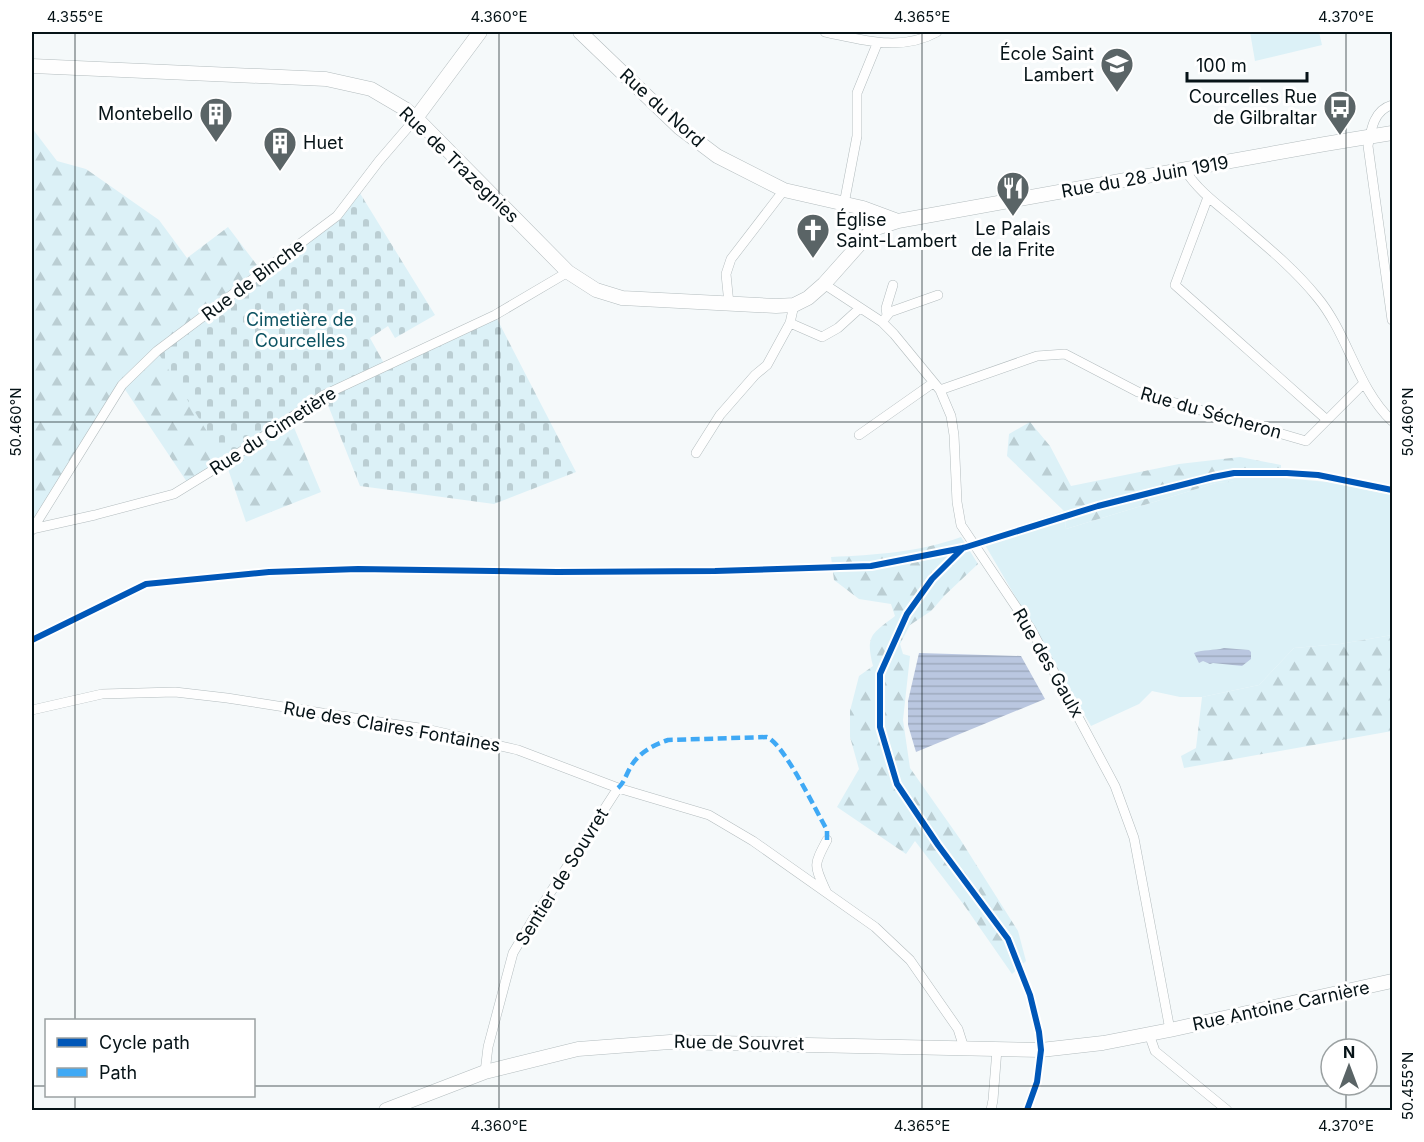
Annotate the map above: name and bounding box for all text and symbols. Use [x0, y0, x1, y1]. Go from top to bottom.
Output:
text: 4.355°E [47, 7, 103, 26]
text: 4.360°E [471, 7, 527, 26]
text: 4.365°E [894, 7, 950, 26]
text: 4.370°E [1318, 7, 1374, 26]
place label: École Saint Lambert [1000, 42, 1094, 85]
scale bar [1187, 45, 1307, 83]
school or university icon: École Saint Lambert [1099, 46, 1135, 93]
text: 100 m [1196, 55, 1247, 76]
street label: Rue du Nord [616, 64, 709, 151]
place label: Courcelles Rue de Gilbraltar [1189, 86, 1317, 128]
bus stop icon: Courcelles Rue de Gilbraltar [1322, 89, 1358, 136]
building icon: Montebello [198, 96, 234, 143]
street label: Rue de Trazegnies [395, 102, 523, 227]
place label: Montebello [98, 103, 193, 124]
building icon: Huet [262, 125, 298, 172]
place label: Huet [303, 132, 344, 153]
street label: Rue du 28 Juin 1919 [1060, 151, 1230, 202]
restaurant icon: Le Palais de la Frite [995, 170, 1031, 217]
place label: Église Saint-Lambert [836, 208, 957, 251]
church icon: Église Saint-Lambert [795, 212, 831, 259]
place label: Le Palais de la Frite [971, 218, 1055, 260]
street label: Rue de Binche [197, 234, 308, 325]
park label: Cimetière de Courcelles [246, 309, 354, 351]
street label: Rue du Cimetière [206, 382, 340, 479]
street label: Rue du Sécheron [1138, 382, 1284, 443]
text: 50.460°N [6, 387, 25, 457]
text: 50.460°N [1398, 387, 1417, 457]
street label: Rue des Gaulx [1009, 605, 1088, 721]
street label: Rue des Claires Fontaines [282, 697, 502, 756]
street label: Sentier de Souvret [511, 804, 612, 949]
street label: Rue Antoine Carnière [1190, 976, 1371, 1035]
legend [45, 1019, 255, 1097]
street label: Rue de Souvret [674, 1031, 804, 1054]
text: Cycle path [99, 1032, 190, 1053]
north arrow [1319, 1037, 1379, 1097]
text: N [1343, 1042, 1355, 1062]
text: 50.455°N [1398, 1052, 1417, 1120]
text: Path [99, 1062, 137, 1083]
text: 4.360°E [471, 1116, 527, 1135]
text: 4.365°E [894, 1116, 950, 1135]
text: 4.370°E [1318, 1116, 1374, 1135]

